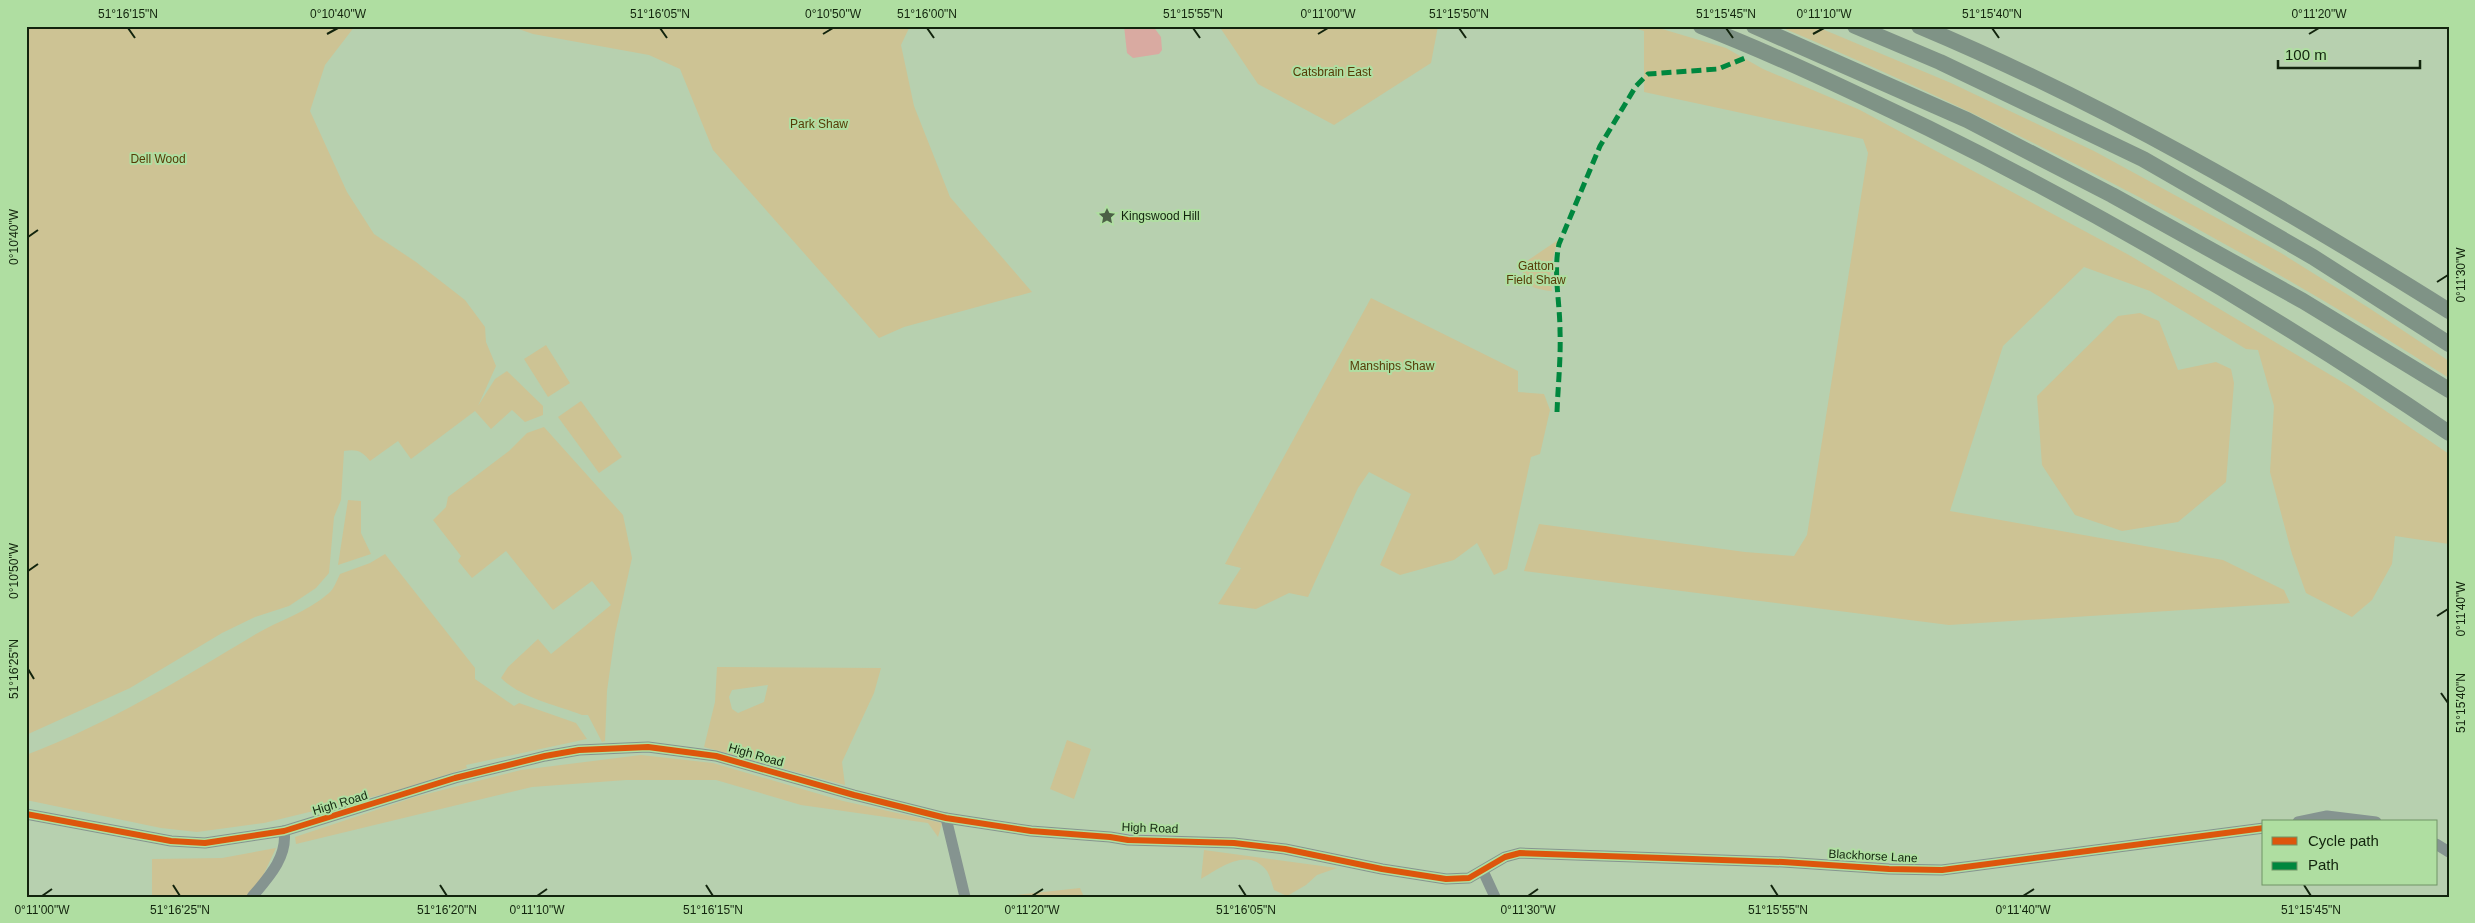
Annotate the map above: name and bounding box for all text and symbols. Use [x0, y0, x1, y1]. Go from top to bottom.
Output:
text: 51°16'15"N [98, 7, 158, 21]
text: 0°10'40"W [310, 7, 367, 21]
text: 51°16'05"N [630, 7, 690, 21]
text: 0°10'50"W [805, 7, 862, 21]
text: 51°16'00"N [897, 7, 957, 21]
text: 51°15'55"N [1163, 7, 1223, 21]
text: 0°11'00"W [1300, 7, 1356, 21]
text: 51°15'50"N [1429, 7, 1489, 21]
text: 51°15'45"N [1696, 7, 1756, 21]
text: 0°11'10"W [1796, 7, 1852, 21]
text: 51°15'40"N [1962, 7, 2022, 21]
text: 0°11'20"W [2291, 7, 2347, 21]
scale bar [2278, 38, 2420, 70]
text: 100 m [2285, 46, 2327, 63]
park label: Catsbrain East [1293, 65, 1372, 79]
park label: Park Shaw [790, 117, 848, 131]
park label: Dell Wood [130, 152, 186, 166]
place icon: Kingswood Hill [1097, 206, 1117, 226]
text: 0°10'40"W [7, 208, 21, 265]
place label: Kingswood Hill [1121, 209, 1200, 223]
text: 0°11'30"W [2454, 247, 2468, 303]
park label: Gatton Field Shaw [1506, 259, 1566, 287]
park label: Manships Shaw [1350, 359, 1435, 373]
text: 0°10'50"W [7, 542, 21, 599]
text: 0°11'40"W [2454, 581, 2468, 637]
text: 51°16'25"N [7, 639, 21, 699]
text: 51°15'40"N [2454, 673, 2468, 733]
street label: High Road [727, 740, 785, 770]
street label: High Road [311, 788, 369, 818]
street label: High Road [1121, 820, 1179, 836]
legend [2262, 820, 2438, 886]
text: Cycle path [2308, 832, 2379, 849]
street label: Blackhorse Lane [1828, 847, 1918, 865]
text: Path [2308, 856, 2339, 873]
text: 0°11'00"W [14, 903, 70, 917]
text: 51°16'25"N [150, 903, 210, 917]
text: 51°16'20"N [417, 903, 477, 917]
text: 0°11'10"W [509, 903, 565, 917]
text: 51°16'15"N [683, 903, 743, 917]
text: 0°11'20"W [1004, 903, 1060, 917]
text: 51°16'05"N [1216, 903, 1276, 917]
text: 0°11'30"W [1500, 903, 1556, 917]
text: 51°15'55"N [1748, 903, 1808, 917]
text: 0°11'40"W [1995, 903, 2051, 917]
text: 51°15'45"N [2281, 903, 2341, 917]

